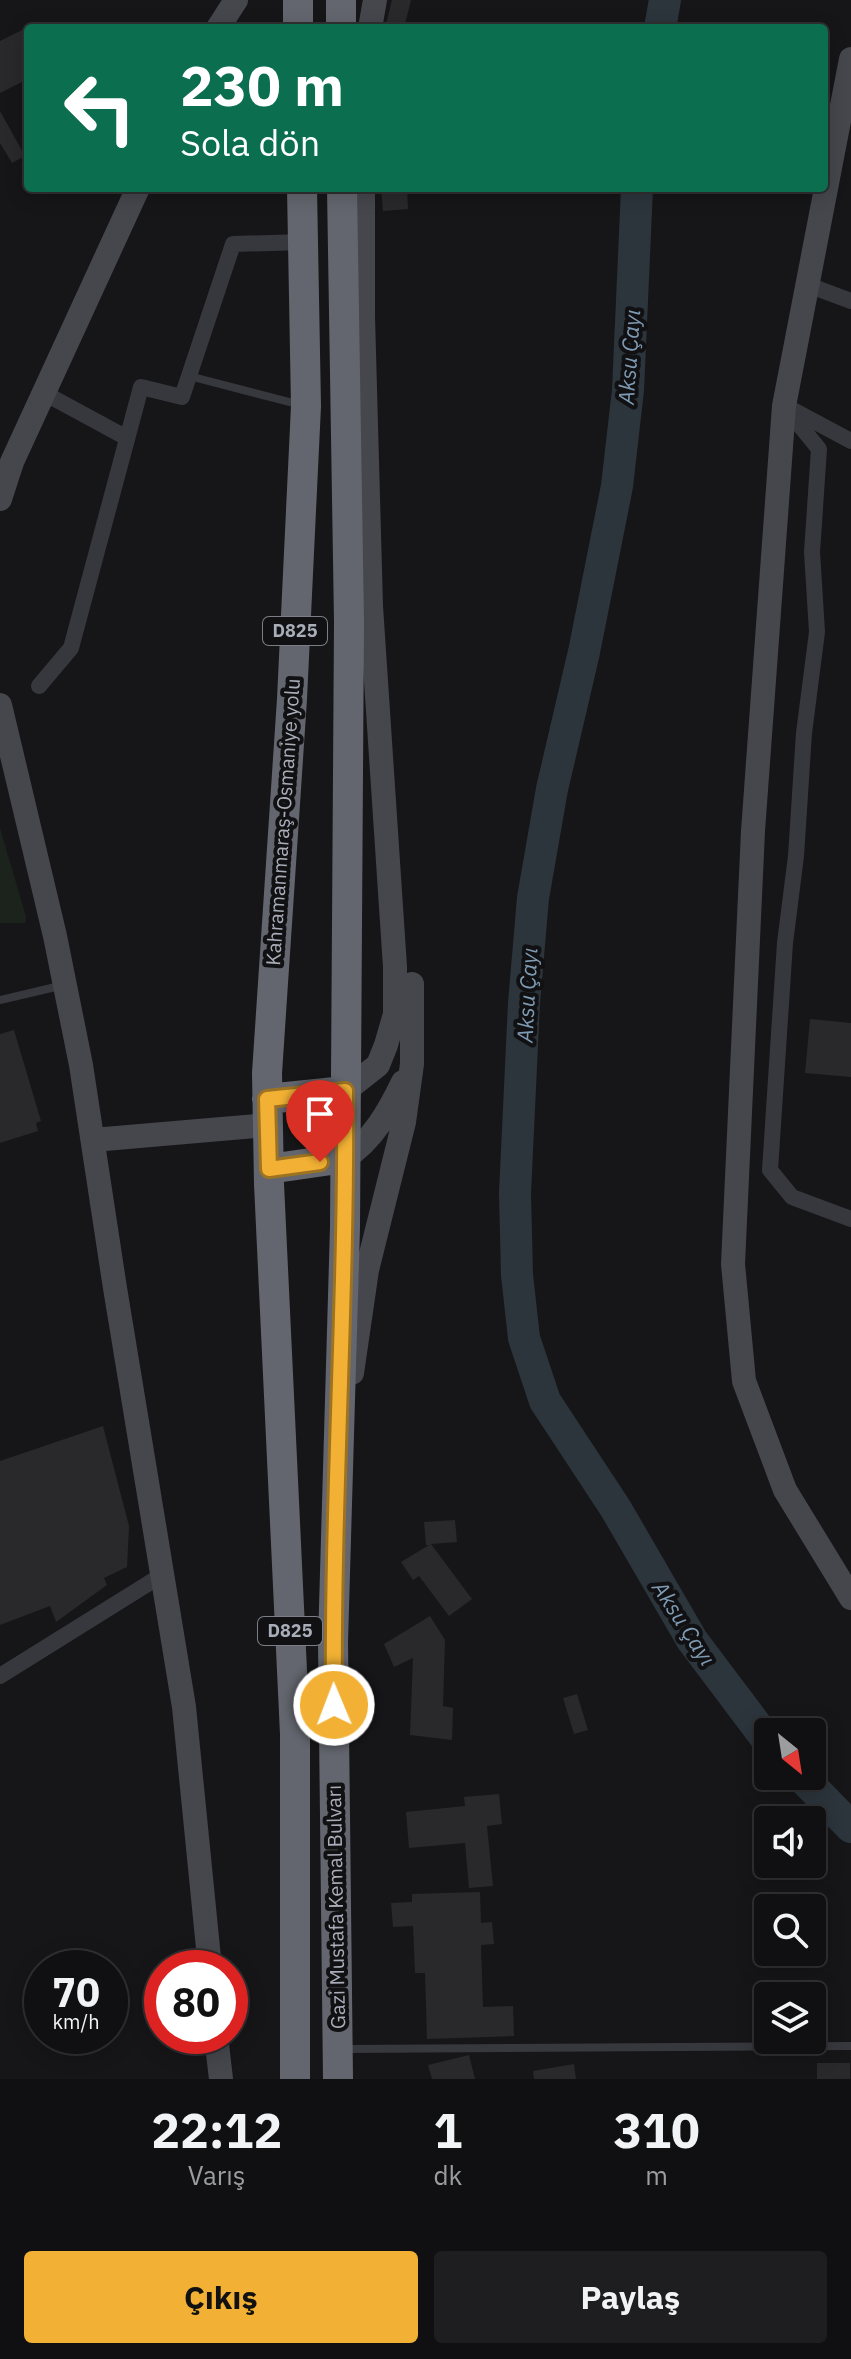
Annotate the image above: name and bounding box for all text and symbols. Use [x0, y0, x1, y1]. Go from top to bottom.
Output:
text: 230 m [180, 49, 344, 121]
icon: left [48, 56, 152, 160]
text: Sola dön [180, 119, 320, 166]
water label: Aksu Çayı [611, 308, 646, 406]
road number: D825 [263, 617, 327, 645]
street label: Kahramanmaraş-Osmaniye yolu [259, 678, 306, 966]
water label: Aksu Çayı [509, 947, 543, 1044]
pin [286, 1080, 354, 1162]
icon: arrive [298, 1092, 342, 1136]
water label: Aksu Çayı [646, 1574, 723, 1671]
road number: D825 [258, 1617, 322, 1645]
position arrow [292, 1663, 376, 1747]
north arrow [754, 1718, 826, 1790]
map controls [754, 1718, 826, 2054]
street label: Gazi Mustafa Kemal Bulvarı [320, 1785, 351, 2029]
button: sound [754, 1806, 826, 1878]
button: search [754, 1894, 826, 1966]
speed limit sign: 80 [144, 1950, 248, 2054]
text: 70 [52, 1966, 100, 2018]
button: layers [754, 1982, 826, 2054]
text: km/h [52, 2008, 100, 2035]
text: 22:12 [151, 2099, 282, 2161]
text: 1 [433, 2099, 462, 2161]
text: 310 [613, 2099, 700, 2161]
text: Varış [188, 2158, 246, 2192]
text: dk [433, 2158, 462, 2192]
text: m [645, 2158, 668, 2192]
button: Çıkış [24, 2251, 418, 2343]
button: Paylaş [434, 2251, 827, 2343]

